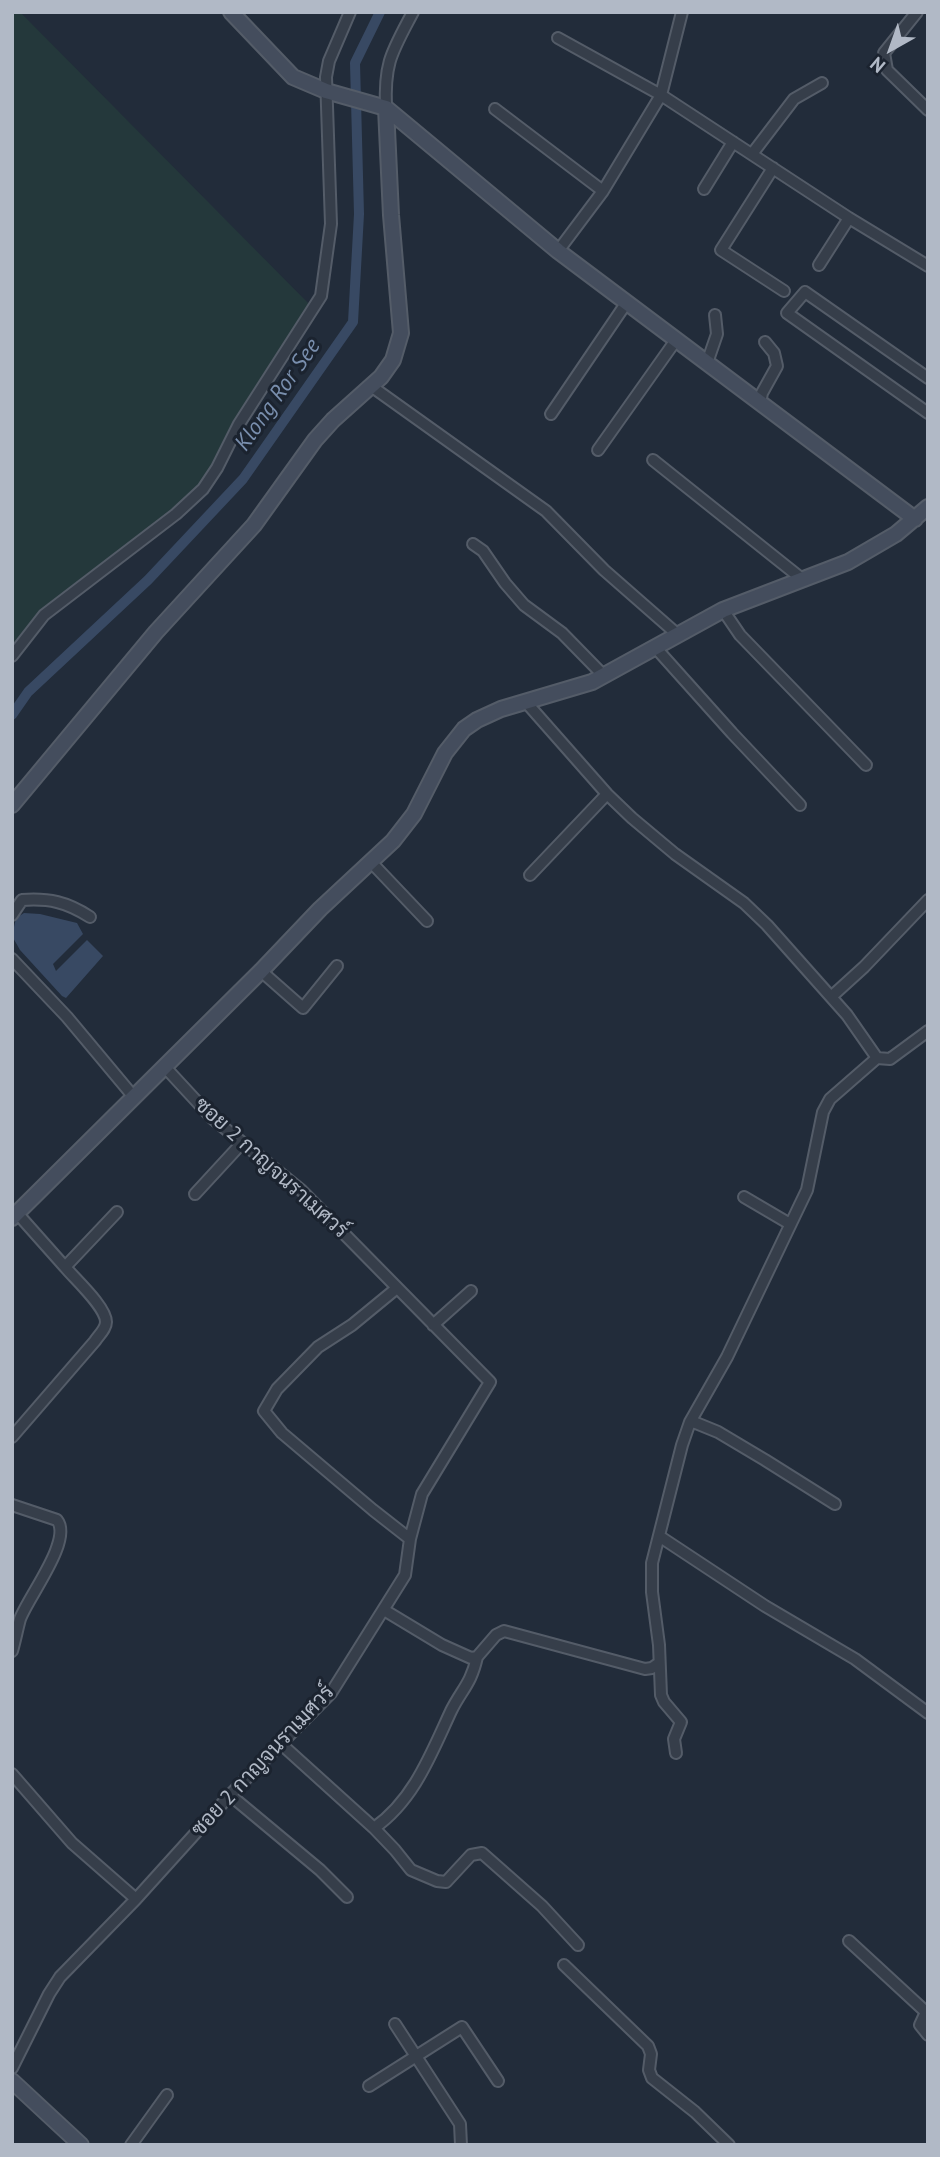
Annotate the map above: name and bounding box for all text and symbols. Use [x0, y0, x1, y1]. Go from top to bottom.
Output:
north arrow [856, 14, 926, 84]
text: N [865, 52, 890, 78]
water label: Klong Ror See [229, 334, 327, 456]
street label: ซอย 2 กาญจนราเมศวร์ [189, 1092, 353, 1244]
street label: ซอย 2 กาญจนราเมศวร์ [186, 1680, 340, 1842]

